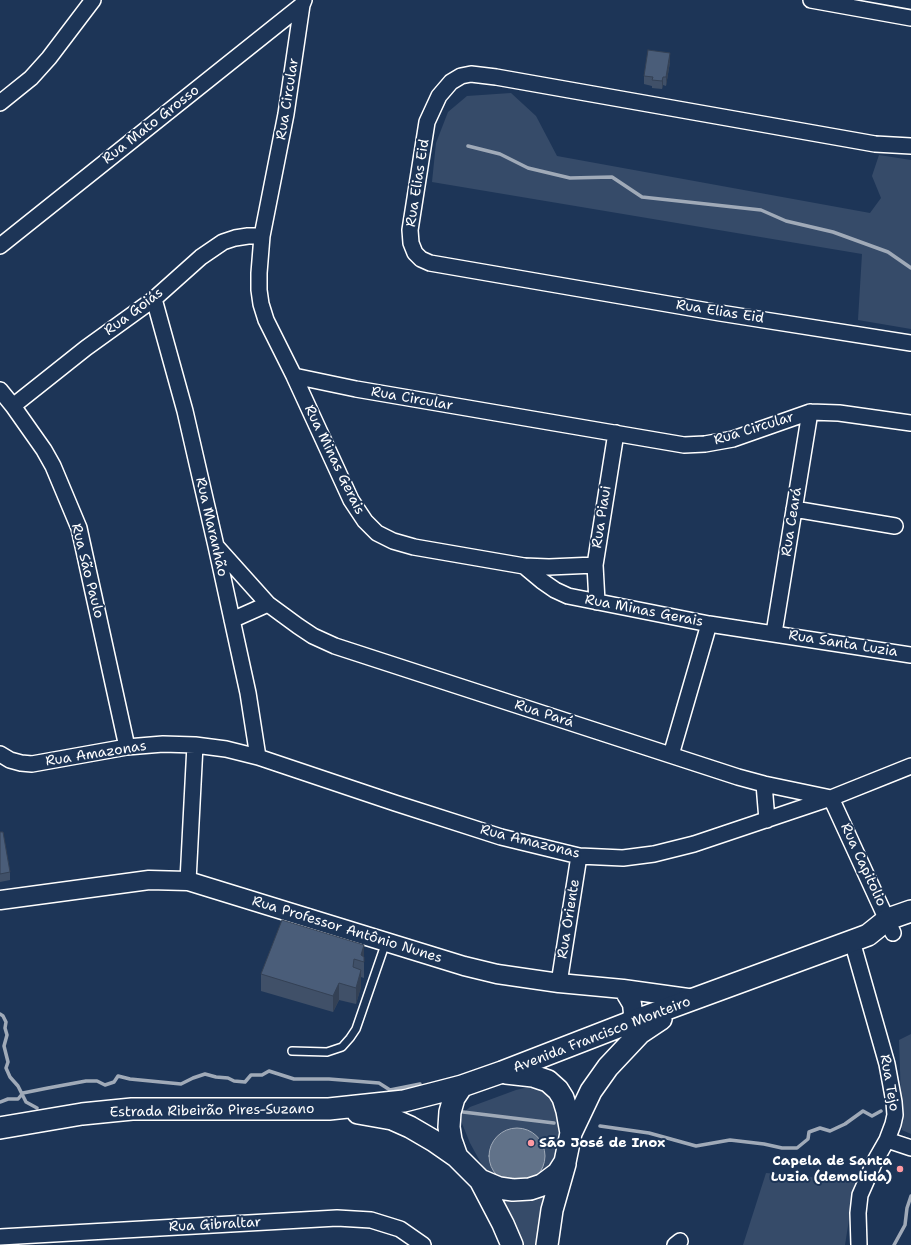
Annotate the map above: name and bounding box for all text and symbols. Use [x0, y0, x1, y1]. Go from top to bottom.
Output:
street label: Rua Circular [273, 57, 303, 141]
street label: Rua Mato Grosso [99, 82, 203, 168]
street label: Rua Elias Eid [403, 138, 433, 228]
street label: Rua Goiás [101, 285, 167, 339]
street label: Rua Elias Eid [675, 297, 765, 327]
street label: Rua Circular [370, 384, 454, 414]
street label: Rua Minas Gerais [300, 402, 368, 518]
street label: Rua Circular [712, 409, 796, 449]
street label: Rua Maranhão [191, 476, 231, 578]
street label: Rua Piaui [589, 485, 615, 549]
street label: Rua Ceará [778, 486, 806, 558]
street label: Rua São Paulo [67, 522, 107, 620]
street label: Rua Minas Gerais [583, 591, 705, 631]
street label: Rua Santa Luzia [787, 627, 899, 661]
street label: Rua Pará [512, 697, 576, 731]
street label: Rua Amazonas [44, 738, 148, 770]
street label: Rua Amazonas [478, 821, 582, 863]
street label: Rua Capitolio [836, 821, 890, 909]
street label: Rua Oriente [554, 878, 584, 960]
street label: Rua Professor Antônio Nunes [250, 893, 444, 967]
street label: Avenida Francisco Monteiro [511, 993, 693, 1077]
street label: Rua Tejo [876, 1053, 902, 1113]
street label: Estrada Ribeirão Pires-Suzano [110, 1101, 314, 1121]
place label: São José de Inox [539, 1135, 665, 1151]
marker: São José de Inox [526, 1138, 536, 1148]
place label: Capela de Santa Luzia (demolida) [771, 1153, 892, 1186]
marker: Capela de Santa Luzia (demolida) [895, 1164, 905, 1174]
street label: Rua Gibraltar [168, 1214, 262, 1236]

